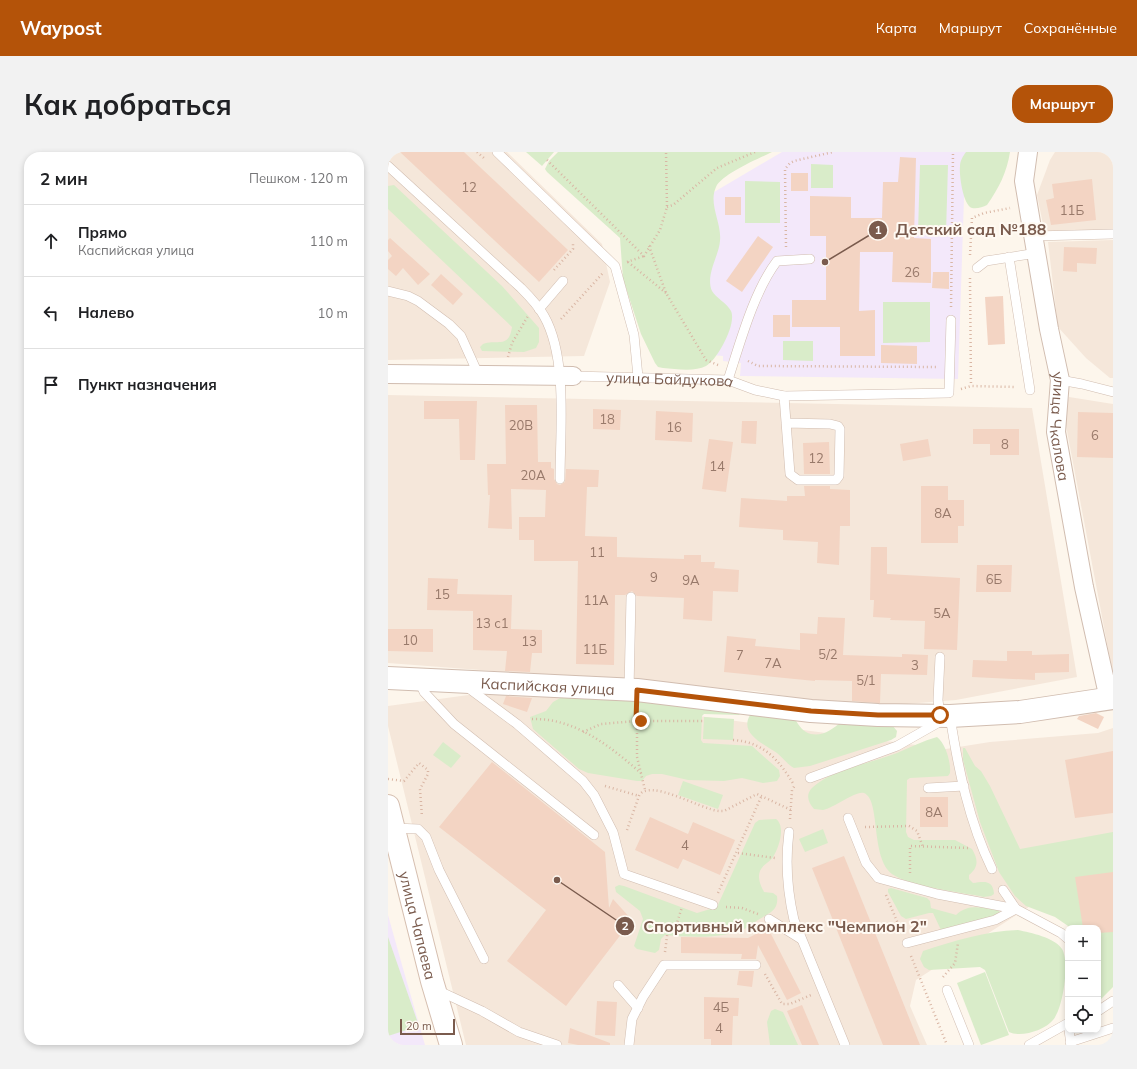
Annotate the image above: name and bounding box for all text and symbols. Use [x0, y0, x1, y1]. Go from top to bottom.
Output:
text: Waypost [20, 16, 102, 40]
text: Карта [876, 19, 917, 37]
text: Маршрут [939, 19, 1002, 37]
text: Сохранённые [1024, 19, 1117, 37]
button: Маршрут [1012, 85, 1113, 123]
text: Как добраться [24, 87, 232, 122]
text: 2 мин [40, 168, 88, 189]
text: Пешком · 120 m [249, 170, 348, 186]
house number: 12 [461, 179, 477, 195]
house number: 11Б [1060, 202, 1084, 218]
callout: Детский сад №188 [868, 216, 1055, 244]
text: Детский сад №188 [896, 219, 1047, 239]
text: 1 [874, 222, 882, 237]
text: Прямо [78, 223, 127, 242]
icon: ahead [40, 230, 62, 252]
text: 110 m [310, 233, 348, 249]
text: Каспийская улица [78, 242, 194, 258]
house number: 26 [904, 264, 920, 280]
icon: left [40, 302, 62, 324]
text: Налево [78, 303, 134, 322]
text: 10 m [318, 305, 348, 321]
street label: улица Байдукова [606, 367, 737, 391]
street label: улица Чкалова [1046, 369, 1074, 482]
icon: arrive [40, 374, 62, 396]
text: Пункт назначения [78, 375, 217, 394]
house number: 18 [599, 411, 615, 427]
house number: 20В [509, 417, 533, 433]
house number: 16 [666, 419, 682, 435]
house number: 6 [1091, 427, 1099, 443]
house number: 8 [1001, 436, 1009, 452]
house number: 12 [808, 450, 824, 466]
house number: 14 [709, 458, 725, 474]
house number: 20А [520, 467, 546, 483]
house number: 8А [934, 505, 952, 521]
house number: 11 [589, 544, 605, 560]
house number: 9 [650, 569, 658, 585]
house number: 6Б [986, 571, 1002, 587]
house number: 9А [682, 572, 700, 588]
house number: 15 [434, 586, 450, 602]
house number: 11А [583, 592, 609, 608]
house number: 5А [933, 605, 951, 621]
house number: 13 с1 [475, 615, 509, 631]
house number: 10 [402, 632, 418, 648]
house number: 13 [521, 633, 537, 649]
house number: 11Б [583, 641, 607, 657]
house number: 5/2 [818, 646, 838, 662]
house number: 7 [736, 647, 744, 663]
house number: 7А [764, 655, 782, 671]
house number: 3 [911, 657, 919, 673]
house number: 5/1 [856, 672, 876, 688]
street label: Каспийская улица [480, 673, 615, 698]
route start [931, 706, 949, 724]
route end [632, 712, 650, 730]
house number: 8А [925, 804, 943, 820]
house number: 4 [681, 837, 689, 853]
street label: улица Чапаева [395, 869, 441, 982]
callout: Спортивный комплекс "Чемпион 2" [615, 912, 935, 940]
text: Спортивный комплекс "Чемпион 2" [643, 916, 927, 936]
text: 2 [621, 918, 629, 933]
map controls [1065, 925, 1101, 1033]
button: + [1065, 925, 1101, 961]
button: − [1065, 961, 1101, 997]
button: locate [1065, 997, 1101, 1033]
house number: 4Б [713, 999, 729, 1015]
scale bar [400, 1017, 455, 1036]
text: 20 m [406, 1019, 432, 1033]
house number: 4 [715, 1020, 723, 1036]

